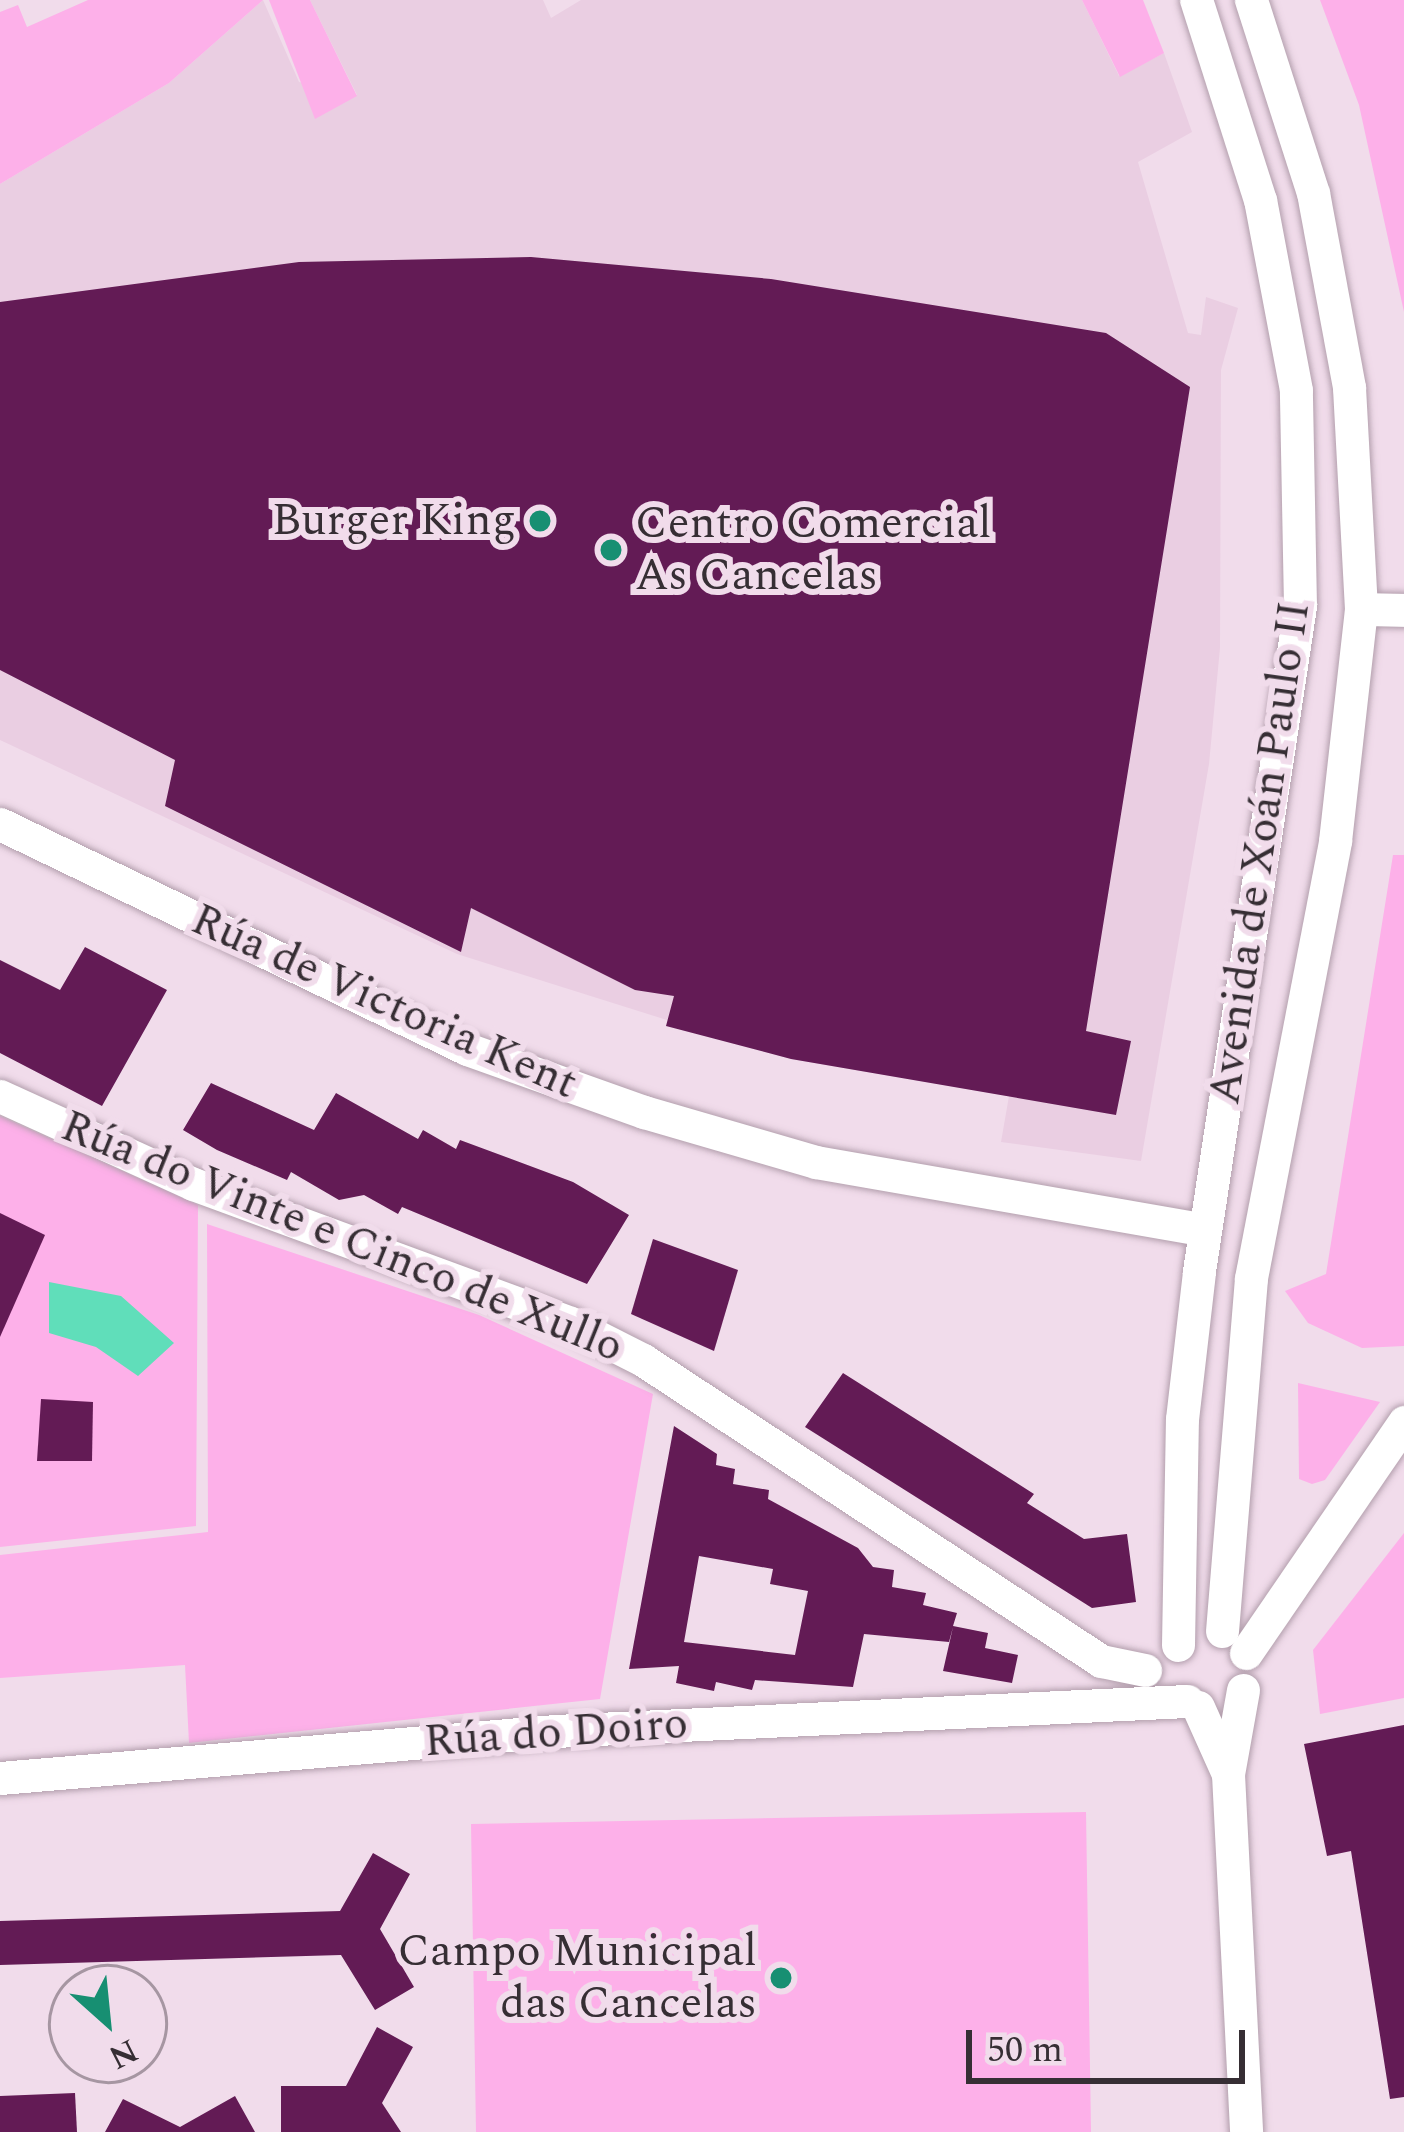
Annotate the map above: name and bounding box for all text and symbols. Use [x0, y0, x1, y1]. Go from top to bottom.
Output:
place label: Burger King [272, 494, 516, 548]
place label: Centro Comercial As Cancelas [635, 497, 991, 603]
marker: Burger King [527, 508, 553, 534]
marker: Centro Comercial As Cancelas [598, 537, 624, 563]
street label: Avenida de Xoán Paulo II [1198, 598, 1322, 1108]
street label: Rúa de Victoria Kent [183, 893, 585, 1111]
street label: Rúa do Vinte e Cinco de Xullo [53, 1099, 631, 1375]
street label: Rúa do Doiro [422, 1697, 690, 1769]
place label: Campo Municipal das Cancelas [397, 1925, 757, 2031]
north arrow [48, 1964, 168, 2084]
marker: Campo Municipal das Cancelas [768, 1965, 794, 1991]
scale bar [972, 2006, 1251, 2080]
text: 50 m [987, 2023, 1063, 2078]
text: N [100, 2025, 146, 2082]

